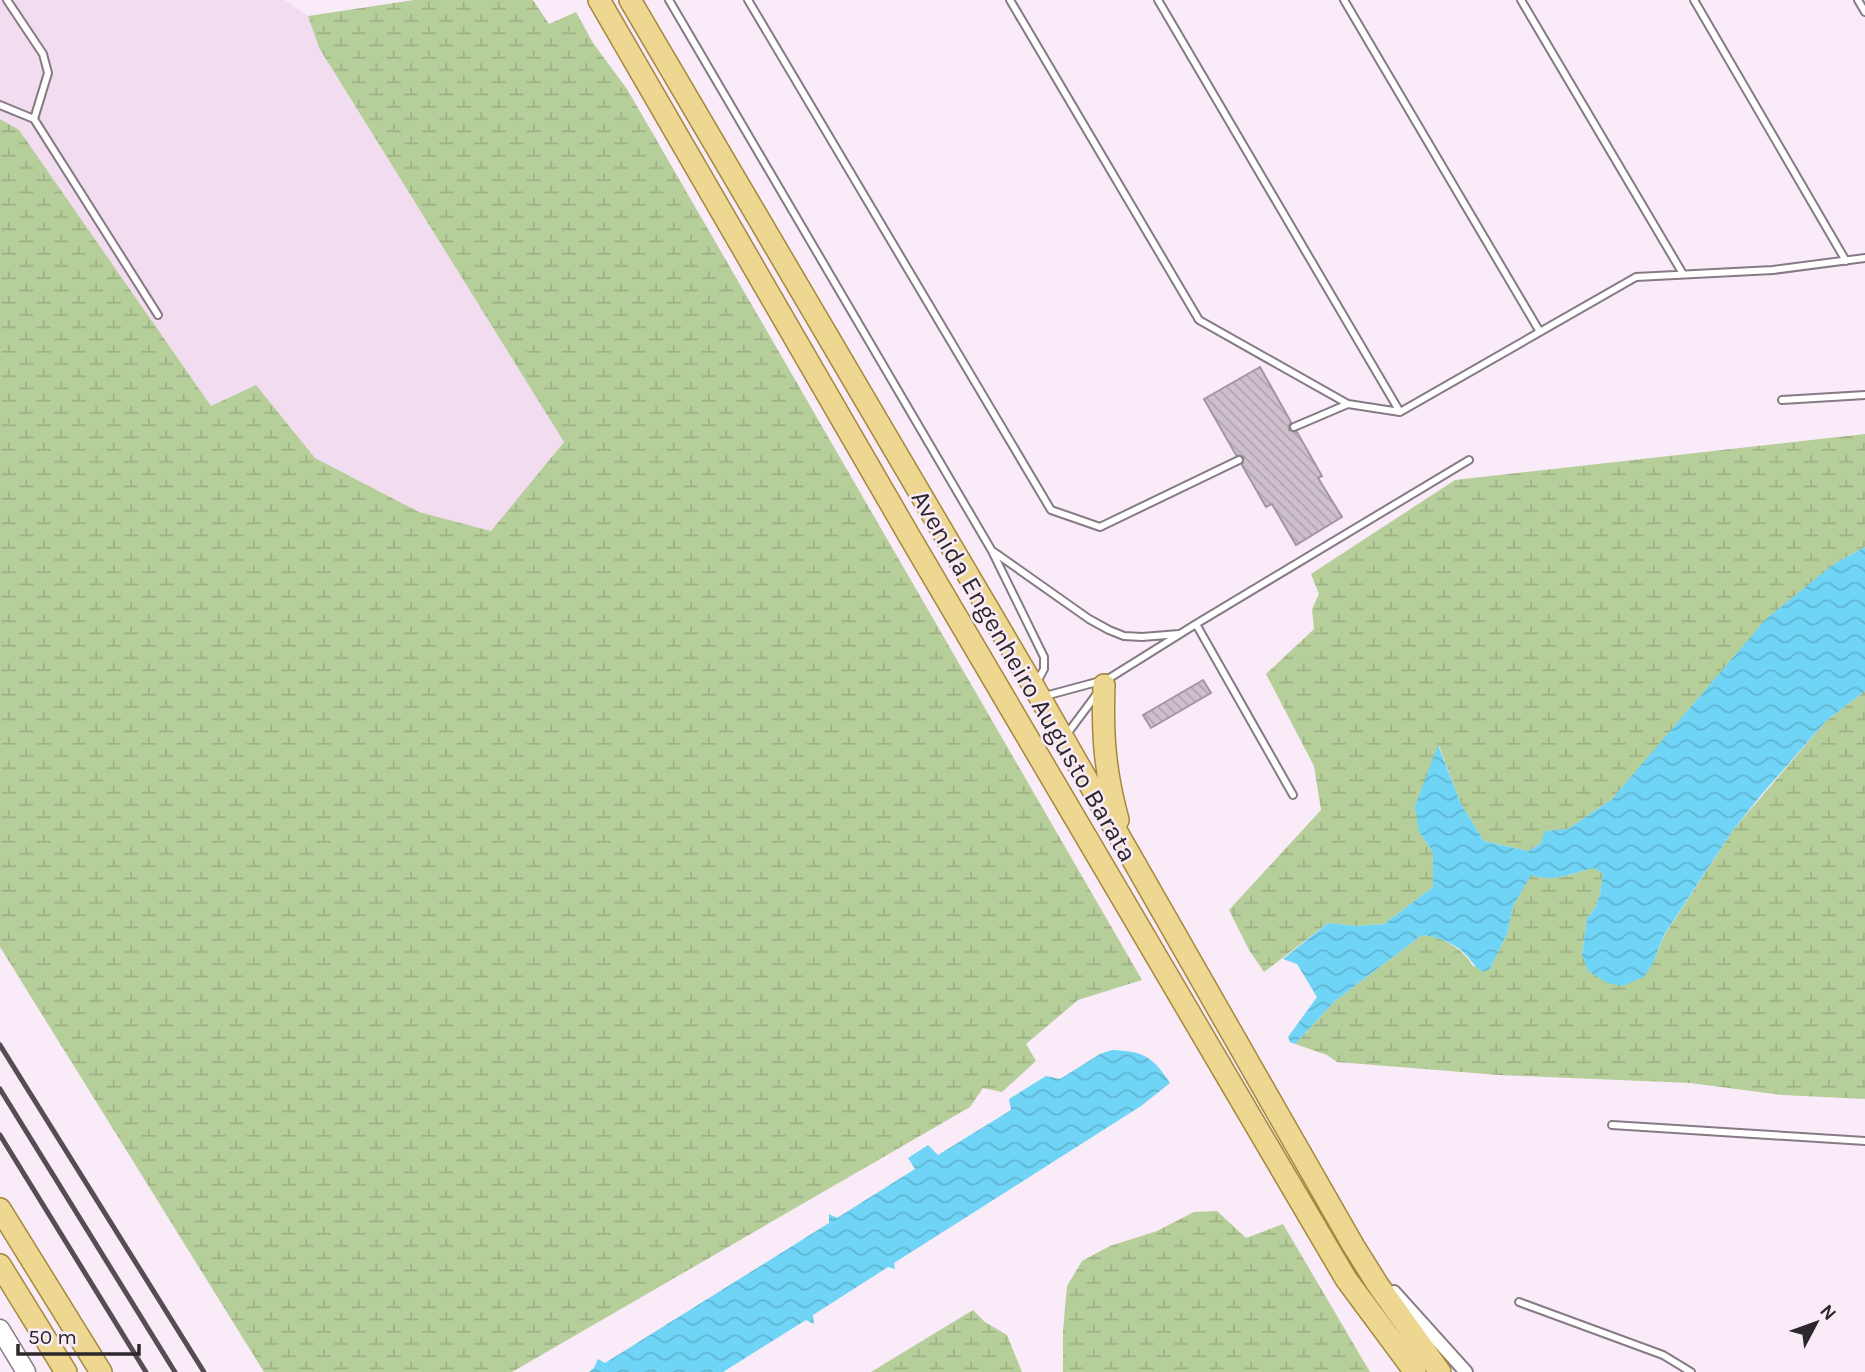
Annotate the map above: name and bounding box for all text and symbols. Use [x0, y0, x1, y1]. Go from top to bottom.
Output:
street label: Avenida Engenheiro Augusto Barata [905, 485, 1143, 867]
north arrow [1781, 1288, 1851, 1358]
text: N [1815, 1300, 1841, 1325]
scale bar [18, 1312, 138, 1356]
text: 50 m [28, 1325, 77, 1349]

